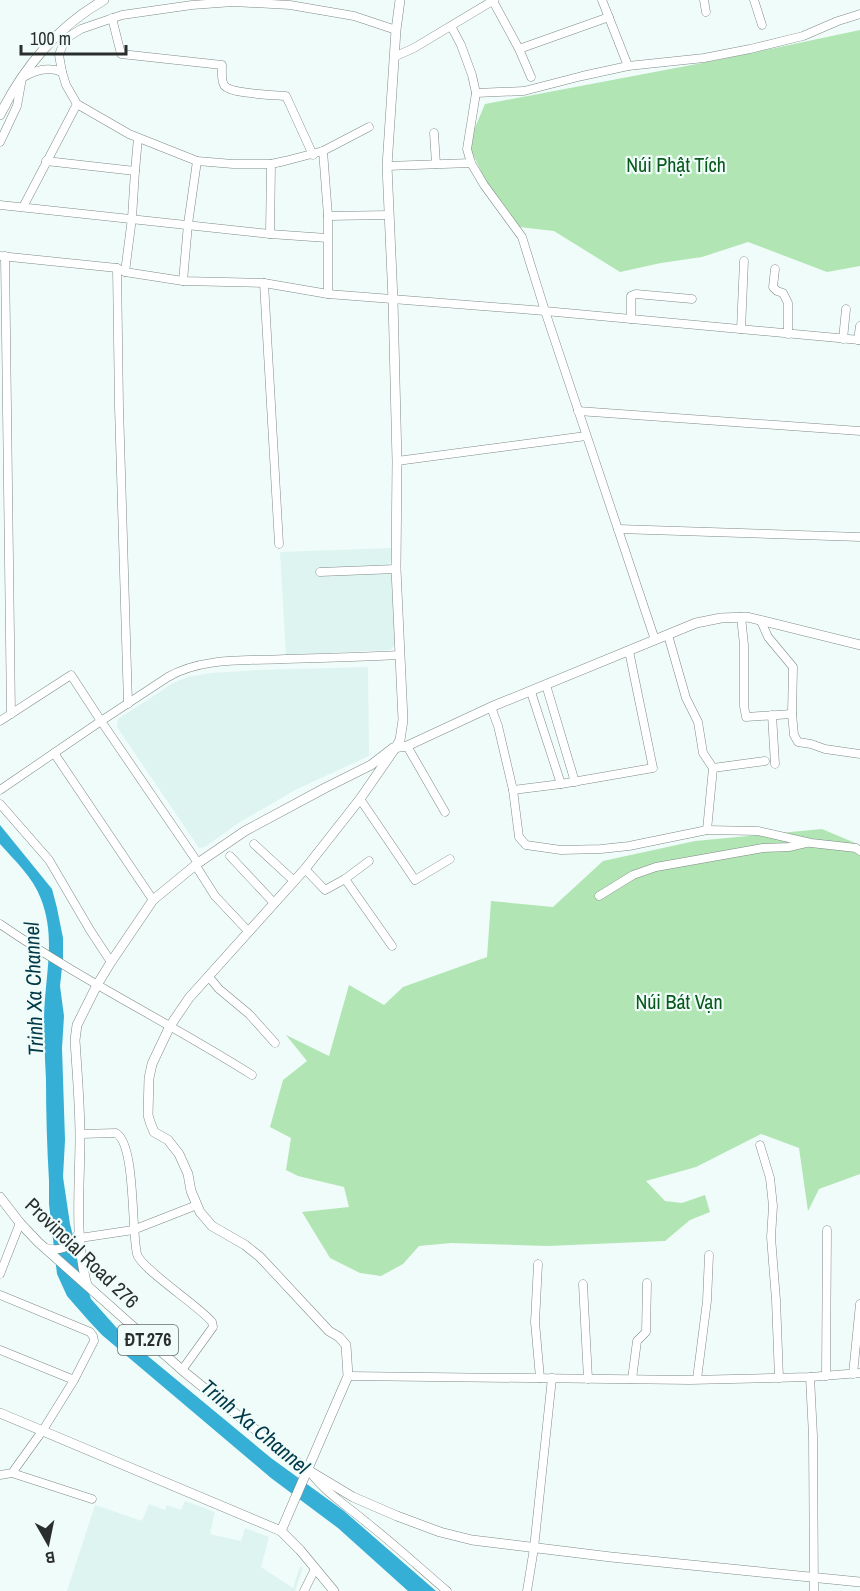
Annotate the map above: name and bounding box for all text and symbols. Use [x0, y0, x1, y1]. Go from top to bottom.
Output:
scale bar [21, 18, 126, 56]
text: 100 m [30, 26, 71, 51]
park label: Núi Phật Tích [626, 151, 726, 178]
water label: Trinh Xa Channel [17, 920, 50, 1056]
park label: Núi Bát Vạn [635, 988, 723, 1015]
street label: Provincial Road 276 [20, 1191, 145, 1314]
road number: ĐT.276 [118, 1325, 178, 1355]
water label: Trinh Xa Channel [195, 1373, 317, 1481]
north arrow [18, 1513, 78, 1573]
text: B [44, 1546, 57, 1569]

